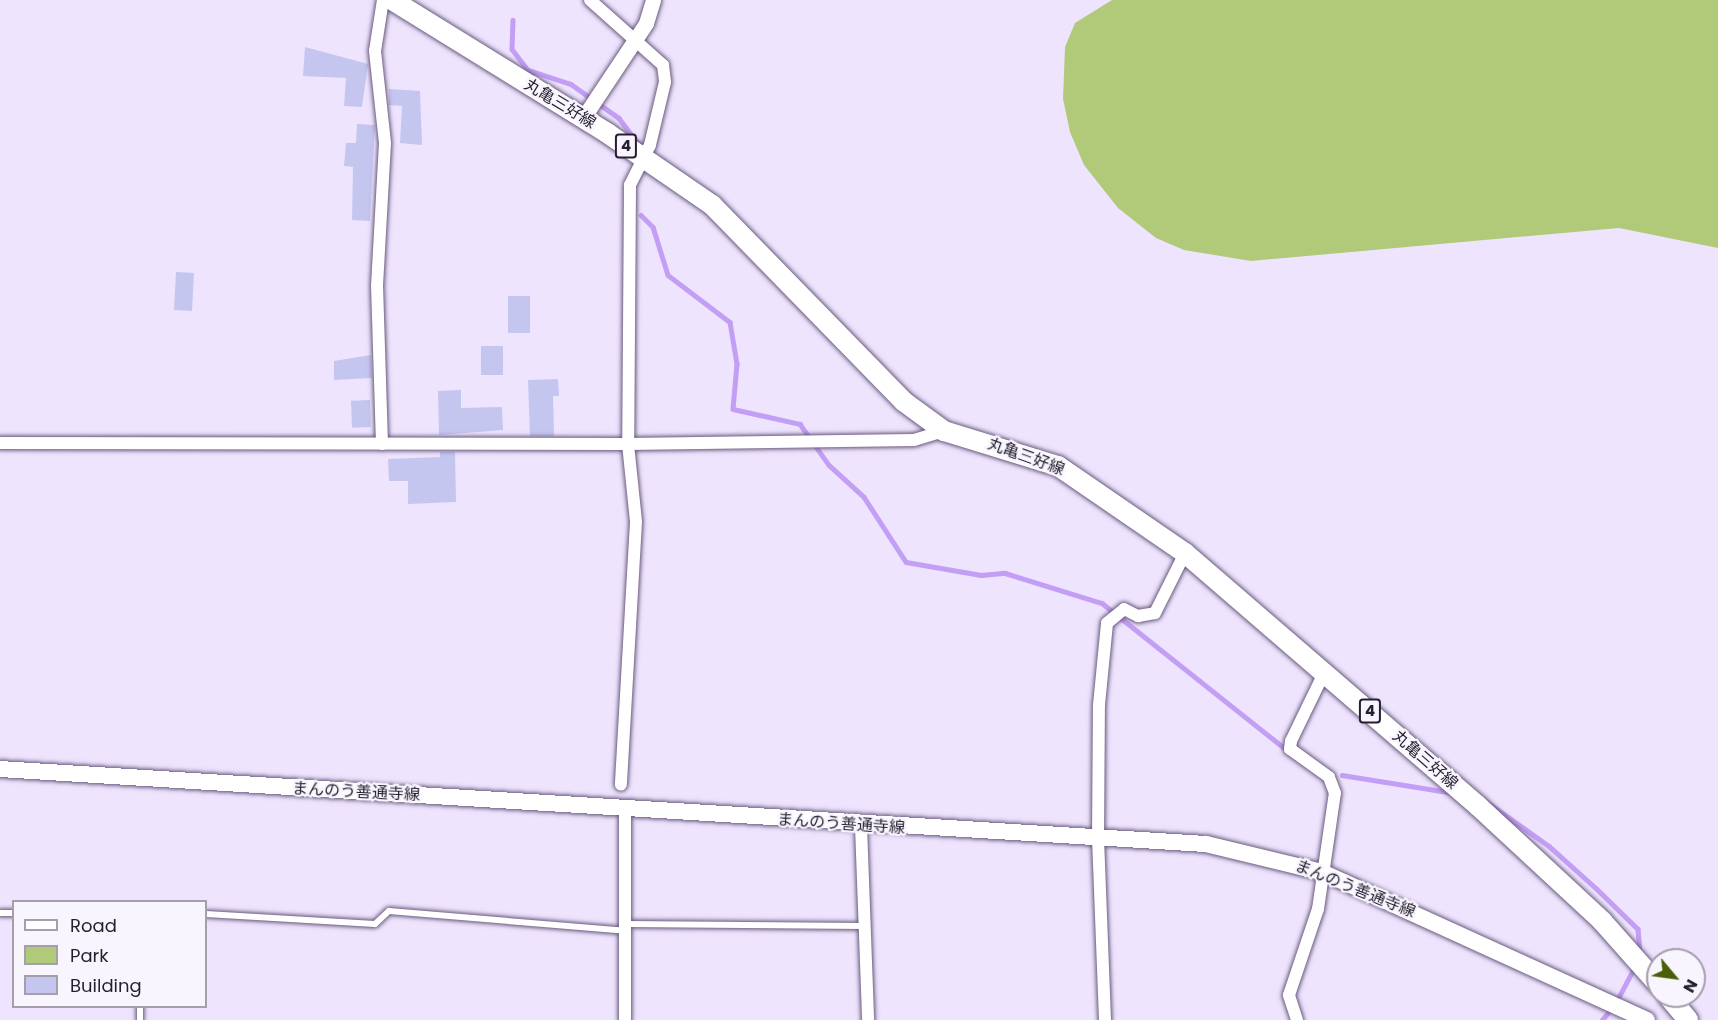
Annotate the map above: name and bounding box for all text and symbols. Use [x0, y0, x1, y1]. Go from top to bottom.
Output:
street label: 丸亀三好線 [521, 75, 599, 133]
road number: 4 [614, 134, 638, 158]
street label: 丸亀三好線 [985, 434, 1067, 480]
road number: 4 [1358, 699, 1382, 723]
street label: 丸亀三好線 [1389, 727, 1461, 793]
street label: まんのう善通寺線 [292, 779, 420, 805]
street label: まんのう善通寺線 [776, 810, 906, 838]
street label: まんのう善通寺線 [1292, 856, 1418, 922]
legend [12, 900, 207, 1008]
text: Road [70, 913, 117, 938]
text: Park [70, 943, 109, 968]
north arrow [1646, 948, 1706, 1008]
text: Building [70, 973, 142, 998]
text: N [1677, 975, 1703, 997]

